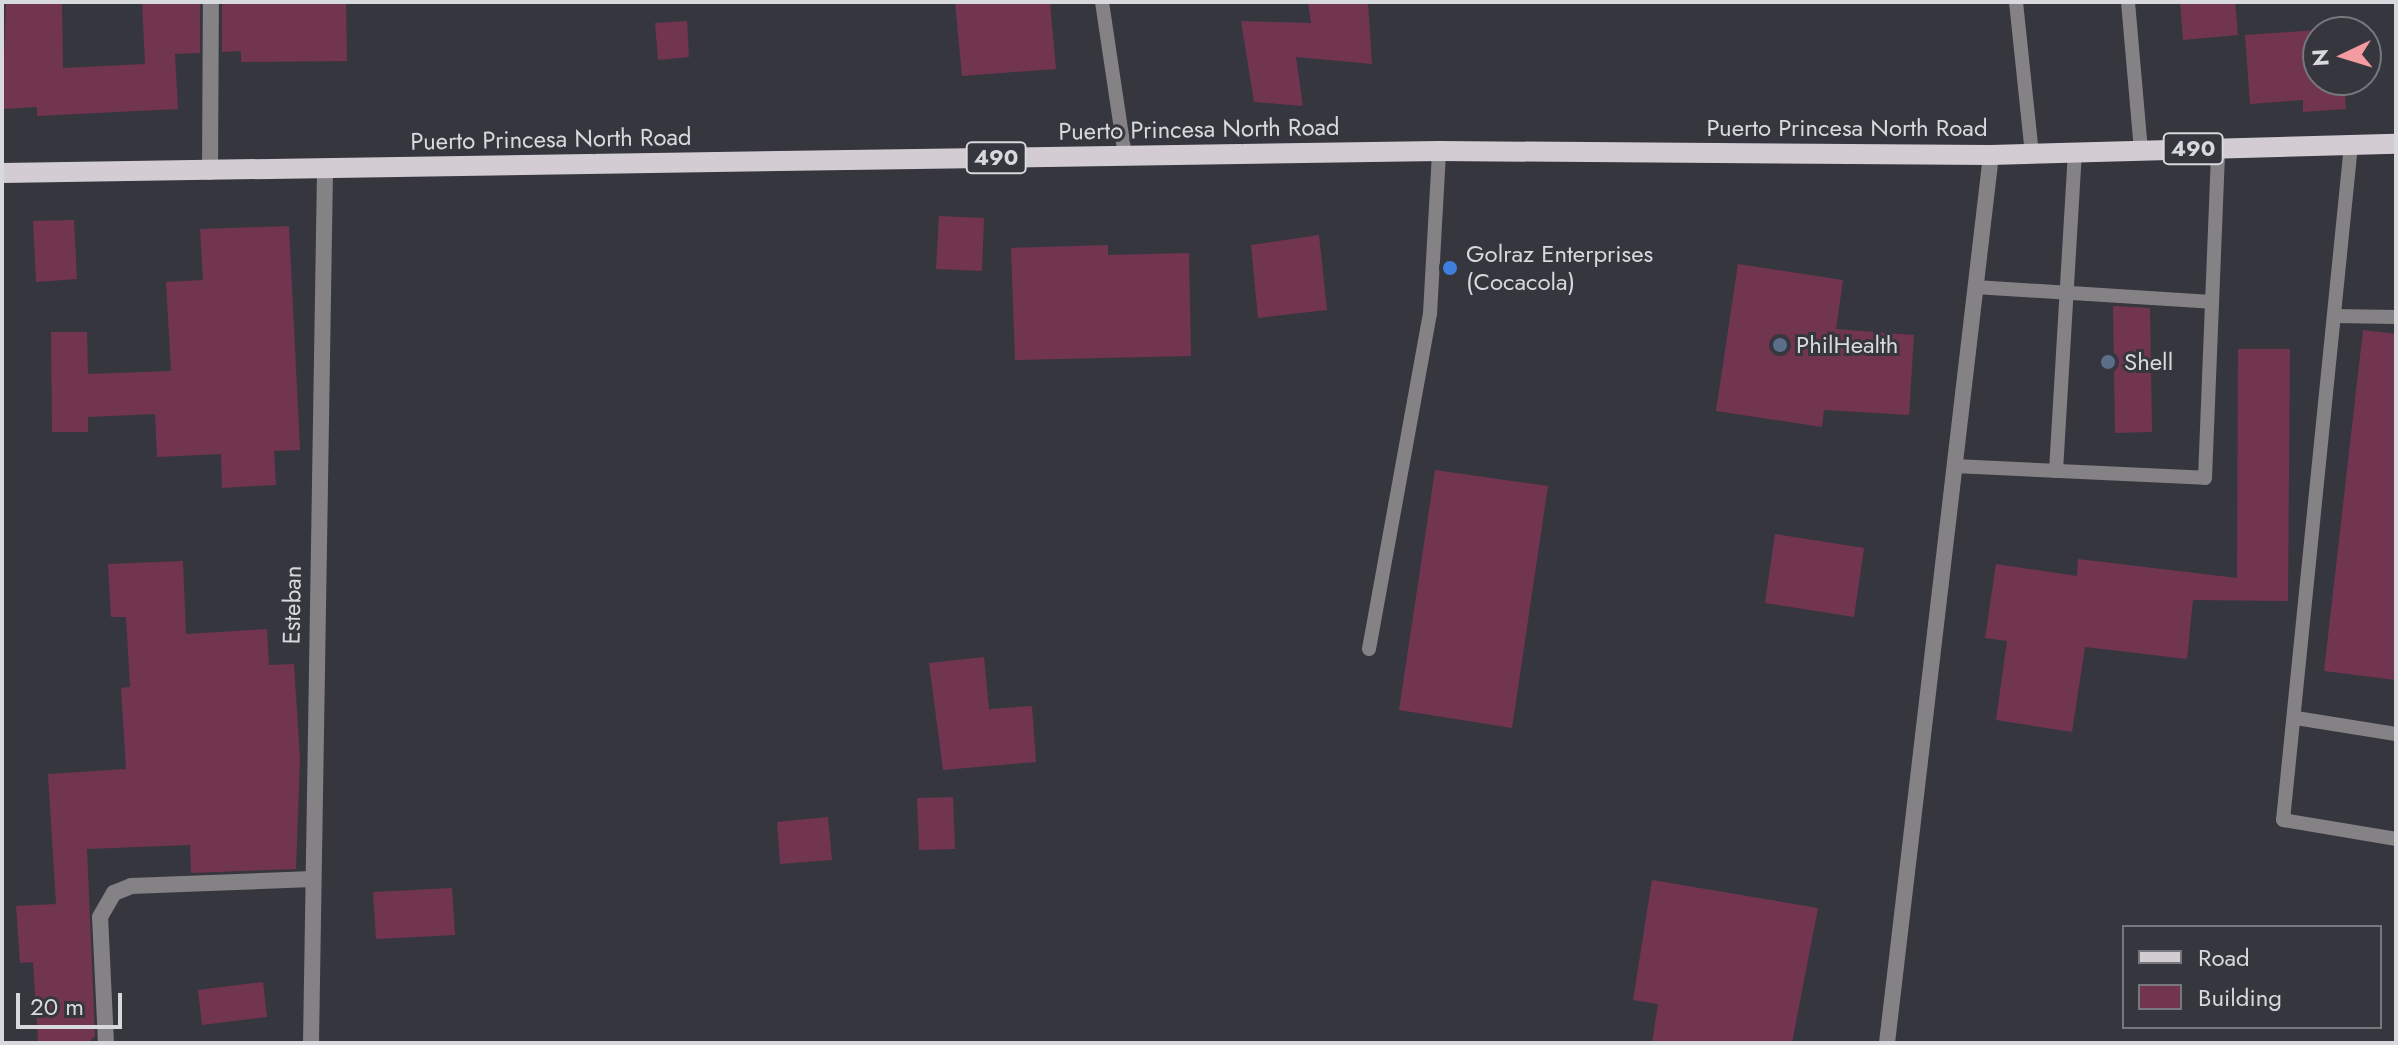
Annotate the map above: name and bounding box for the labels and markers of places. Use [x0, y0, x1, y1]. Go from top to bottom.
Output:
place label: Golraz Enterprises (Cocacola) [1466, 240, 1653, 296]
marker: Golraz Enterprises (Cocacola) [1441, 259, 1459, 277]
place label: PhilHealth [1796, 331, 1898, 359]
marker: PhilHealth [1771, 336, 1789, 354]
place label: Shell [2124, 348, 2173, 376]
marker: Shell [2099, 353, 2117, 371]

